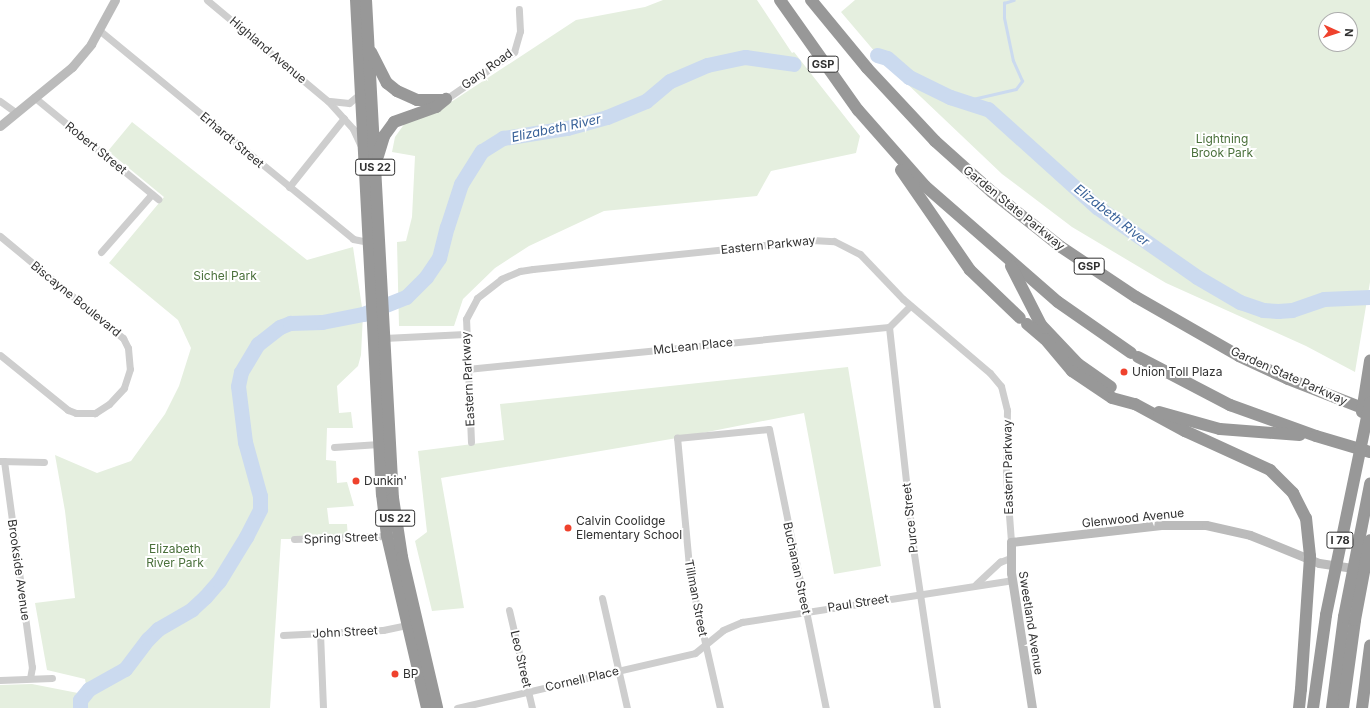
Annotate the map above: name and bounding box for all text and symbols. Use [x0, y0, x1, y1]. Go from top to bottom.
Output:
north arrow [1318, 12, 1358, 52]
street label: Highland Avenue [227, 14, 309, 86]
text: N [1342, 28, 1356, 37]
street label: Gary Road [459, 46, 515, 92]
road number: GSP [807, 55, 839, 73]
street label: Erhardt Street [197, 109, 267, 171]
water label: Elizabeth River [510, 111, 602, 145]
street label: Robert Street [62, 119, 130, 177]
park label: Lightning Brook Park [1191, 132, 1253, 160]
road number: US 22 [355, 158, 395, 176]
street label: Garden State Parkway [960, 163, 1068, 253]
water label: Elizabeth River [1071, 181, 1153, 249]
street label: Eastern Parkway [720, 233, 816, 257]
road number: GSP [1073, 257, 1105, 275]
street label: Biscayne Boulevard [28, 258, 124, 340]
park label: Sichel Park [193, 269, 257, 283]
street label: Eastern Parkway [458, 331, 478, 427]
street label: McLean Place [652, 335, 734, 357]
street label: Garden State Parkway [1228, 344, 1350, 408]
place label: Union Toll Plaza [1132, 365, 1222, 379]
marker: Union Toll Plaza [1119, 367, 1129, 377]
street label: Eastern Parkway [1000, 419, 1016, 515]
place label: Dunkin' [364, 474, 407, 488]
marker: Dunkin' [351, 476, 361, 486]
street label: Purce Street [899, 482, 921, 554]
street label: Glenwood Avenue [1081, 505, 1185, 531]
road number: US 22 [375, 509, 415, 527]
place label: Calvin Coolidge Elementary School [576, 514, 682, 542]
street label: Brookside Avenue [5, 518, 33, 622]
street label: Buchanan Street [780, 521, 814, 615]
marker: Calvin Coolidge Elementary School [563, 523, 573, 533]
street label: Spring Street [304, 530, 378, 546]
road number: I 78 [1326, 531, 1354, 549]
park label: Elizabeth River Park [146, 542, 204, 570]
street label: Tillman Street [681, 558, 711, 638]
street label: Sweetland Avenue [1016, 570, 1046, 676]
street label: Paul Street [826, 591, 890, 615]
street label: John Street [312, 623, 378, 641]
street label: Leo Street [507, 629, 535, 689]
street label: Cornell Place [544, 664, 620, 694]
place label: BP [403, 667, 419, 681]
marker: BP [390, 669, 400, 679]

